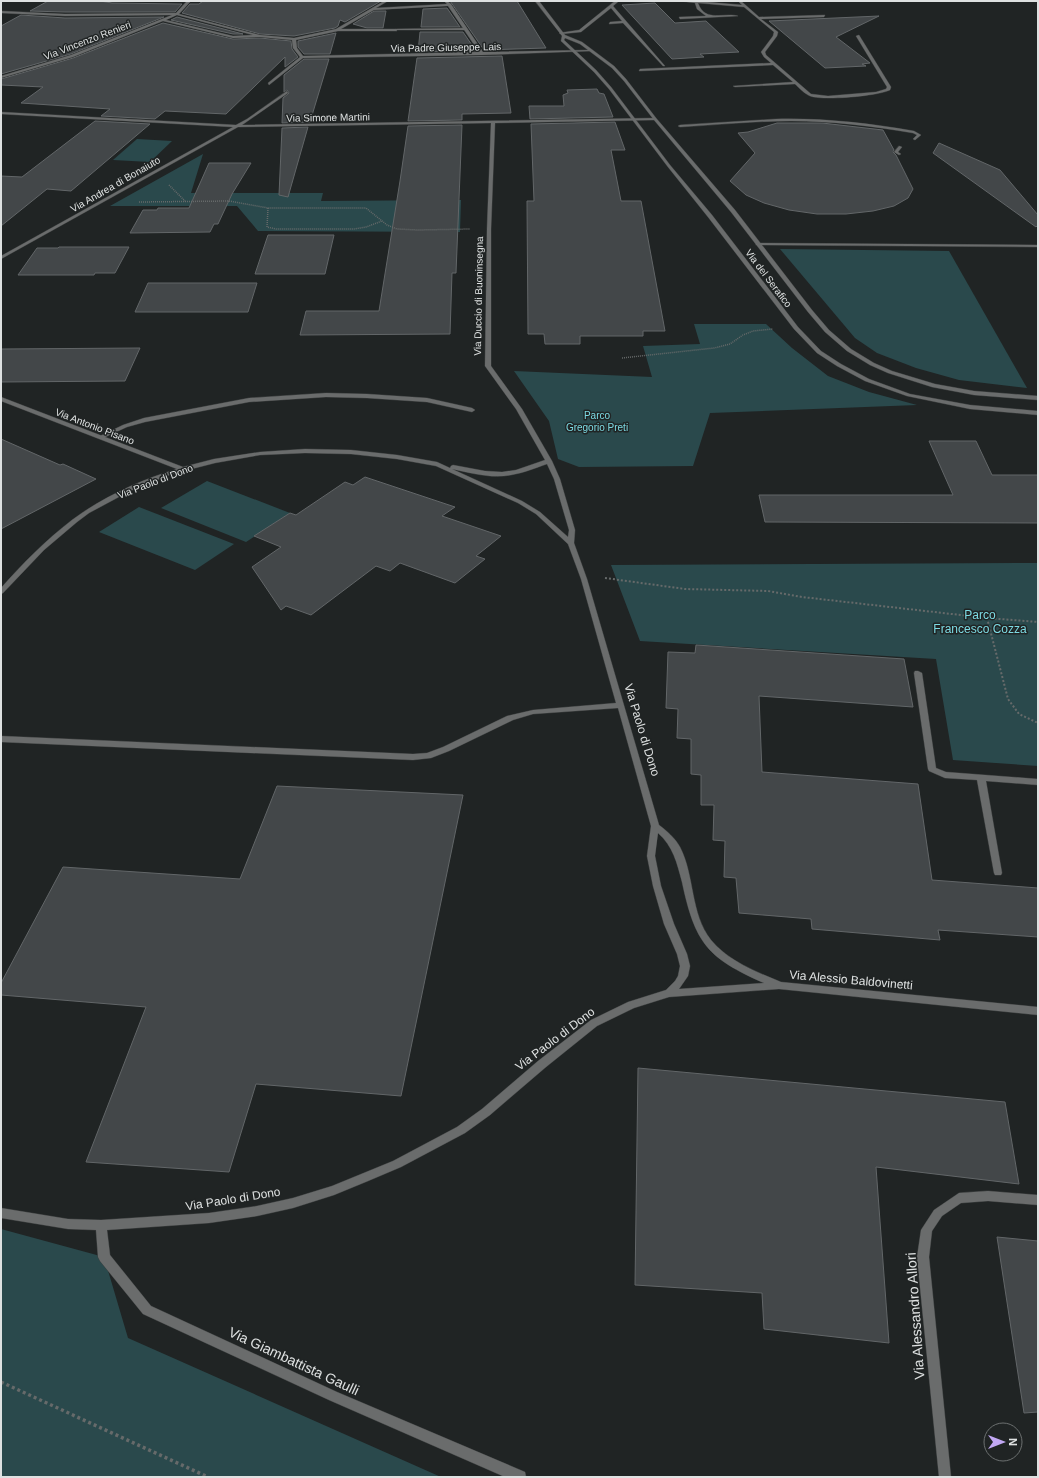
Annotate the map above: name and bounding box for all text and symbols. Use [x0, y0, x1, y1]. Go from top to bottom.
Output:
street label: Via Vincenzo Renieri [42, 19, 132, 62]
street label: Via Padre Giuseppe Lais [391, 41, 501, 54]
street label: Via Simone Martini [286, 111, 370, 124]
street label: Via Andrea di Bonaiuto [69, 154, 162, 215]
street label: Via Duccio di Buoninsegna [472, 236, 485, 356]
street label: Via del Serafico [743, 247, 794, 310]
street label: Via Antonio Pisano [54, 406, 136, 447]
park label: Parco Gregorio Preti [566, 410, 628, 433]
street label: Via Paolo di Dono [116, 462, 195, 501]
park label: Parco Francesco Cozza [933, 608, 1027, 636]
street label: Via Paolo di Dono [621, 682, 663, 778]
street label: Via Alessio Baldovinetti [789, 968, 913, 992]
street label: Via Paolo di Dono [513, 1004, 598, 1073]
street label: Via Paolo di Dono [185, 1185, 282, 1213]
street label: Via Alessandro Allori [903, 1252, 927, 1380]
street label: Via Giambattista Gaulli [226, 1324, 362, 1398]
north arrow [983, 1422, 1023, 1462]
text: N [1007, 1438, 1019, 1446]

